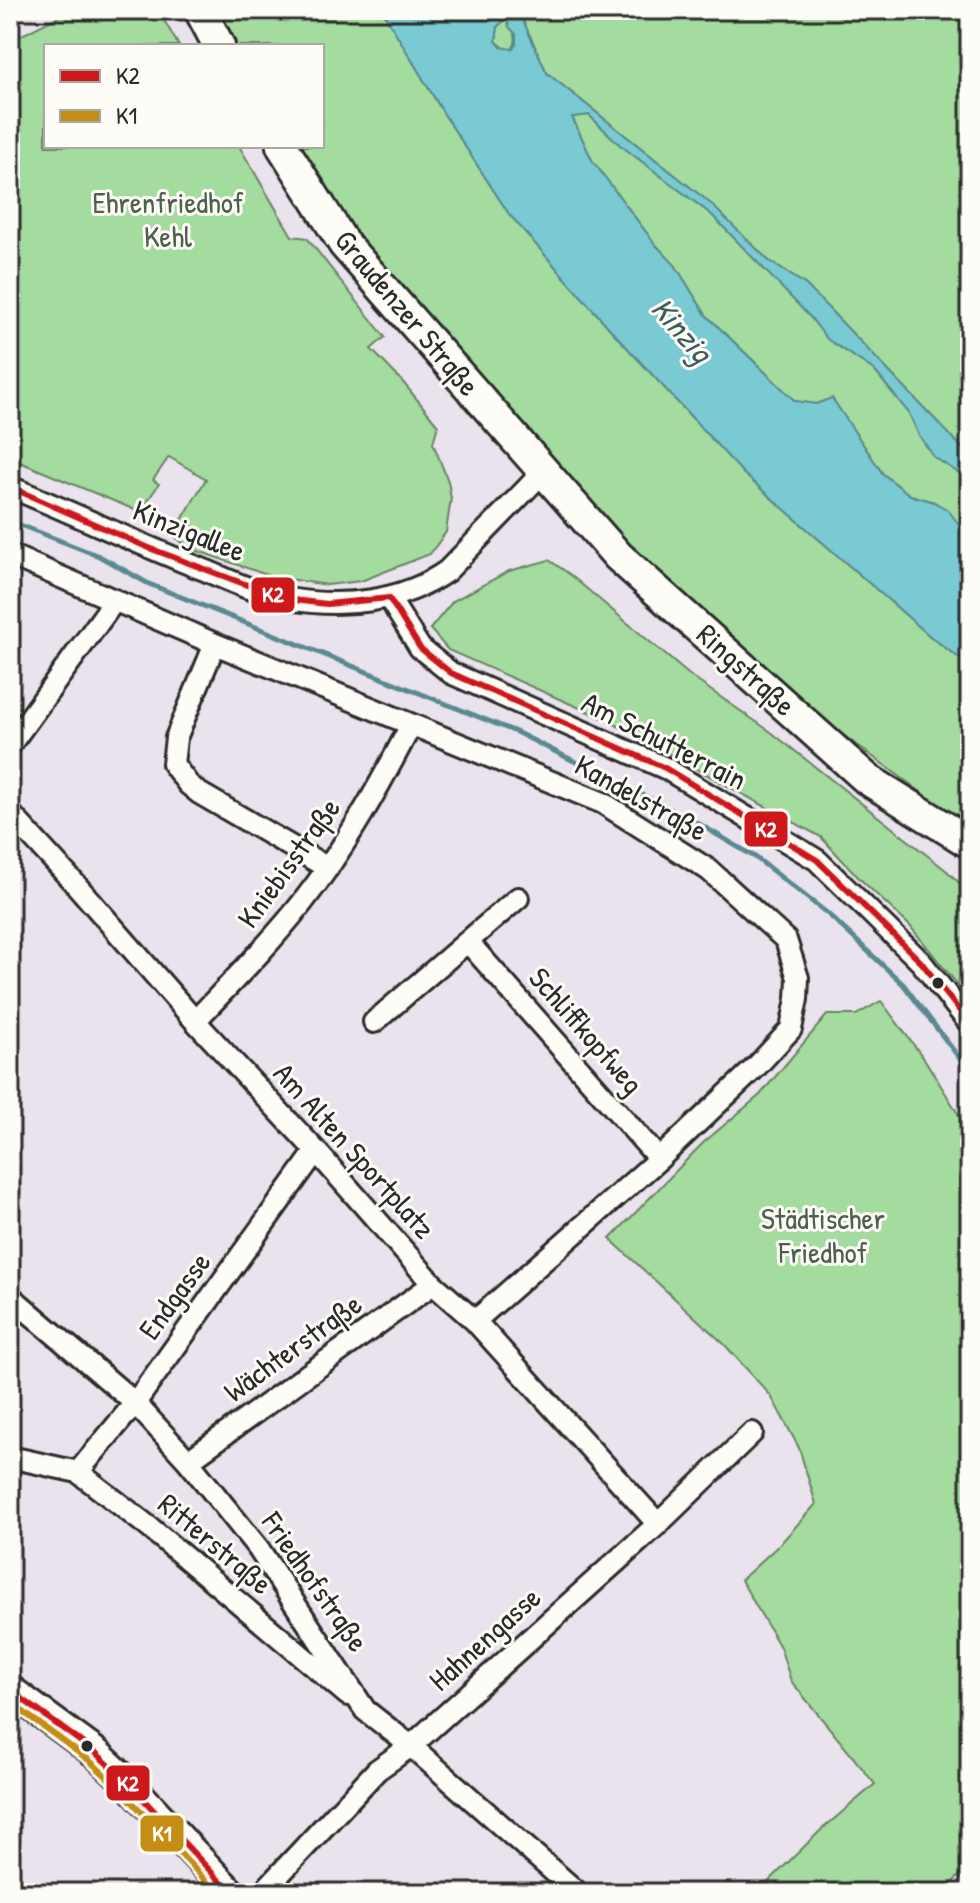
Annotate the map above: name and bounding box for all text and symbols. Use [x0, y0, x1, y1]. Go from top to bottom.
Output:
legend [44, 44, 324, 148]
text: K2 [116, 59, 140, 91]
text: K1 [116, 99, 137, 131]
park label: Ehrenfriedhof Kehl [92, 182, 244, 256]
street label: Graudenzer Straße [326, 221, 489, 404]
water label: Kinzig [642, 288, 724, 373]
street label: Kinzigallee [127, 490, 251, 571]
line badge: K2 [250, 576, 296, 614]
text: K2 [262, 579, 285, 609]
street label: Ringstraße [689, 614, 805, 724]
street label: Am Schutterrain [575, 682, 754, 799]
street label: Kandelstraße [568, 744, 715, 850]
street label: Kniebisstraße [227, 789, 349, 935]
line badge: K2 [743, 810, 789, 848]
text: K2 [755, 814, 778, 844]
street label: Schliffkopfweg [521, 958, 653, 1102]
unlabelled marker [930, 975, 946, 991]
street label: Am Alten Sportplatz [265, 1054, 445, 1247]
park label: Städtischer Friedhof [761, 1198, 885, 1272]
street label: Endgasse [129, 1244, 219, 1347]
street label: Wächterstraße [215, 1284, 369, 1411]
street label: Ritterstraße [150, 1484, 281, 1603]
street label: Friedhofstraße [253, 1503, 379, 1659]
street label: Hahnengasse [420, 1577, 549, 1699]
unlabelled marker [79, 1738, 95, 1754]
line badge: K2 [105, 1764, 151, 1802]
text: K2 [117, 1768, 140, 1798]
line badge: K1 [139, 1814, 185, 1853]
text: K1 [152, 1818, 172, 1848]

